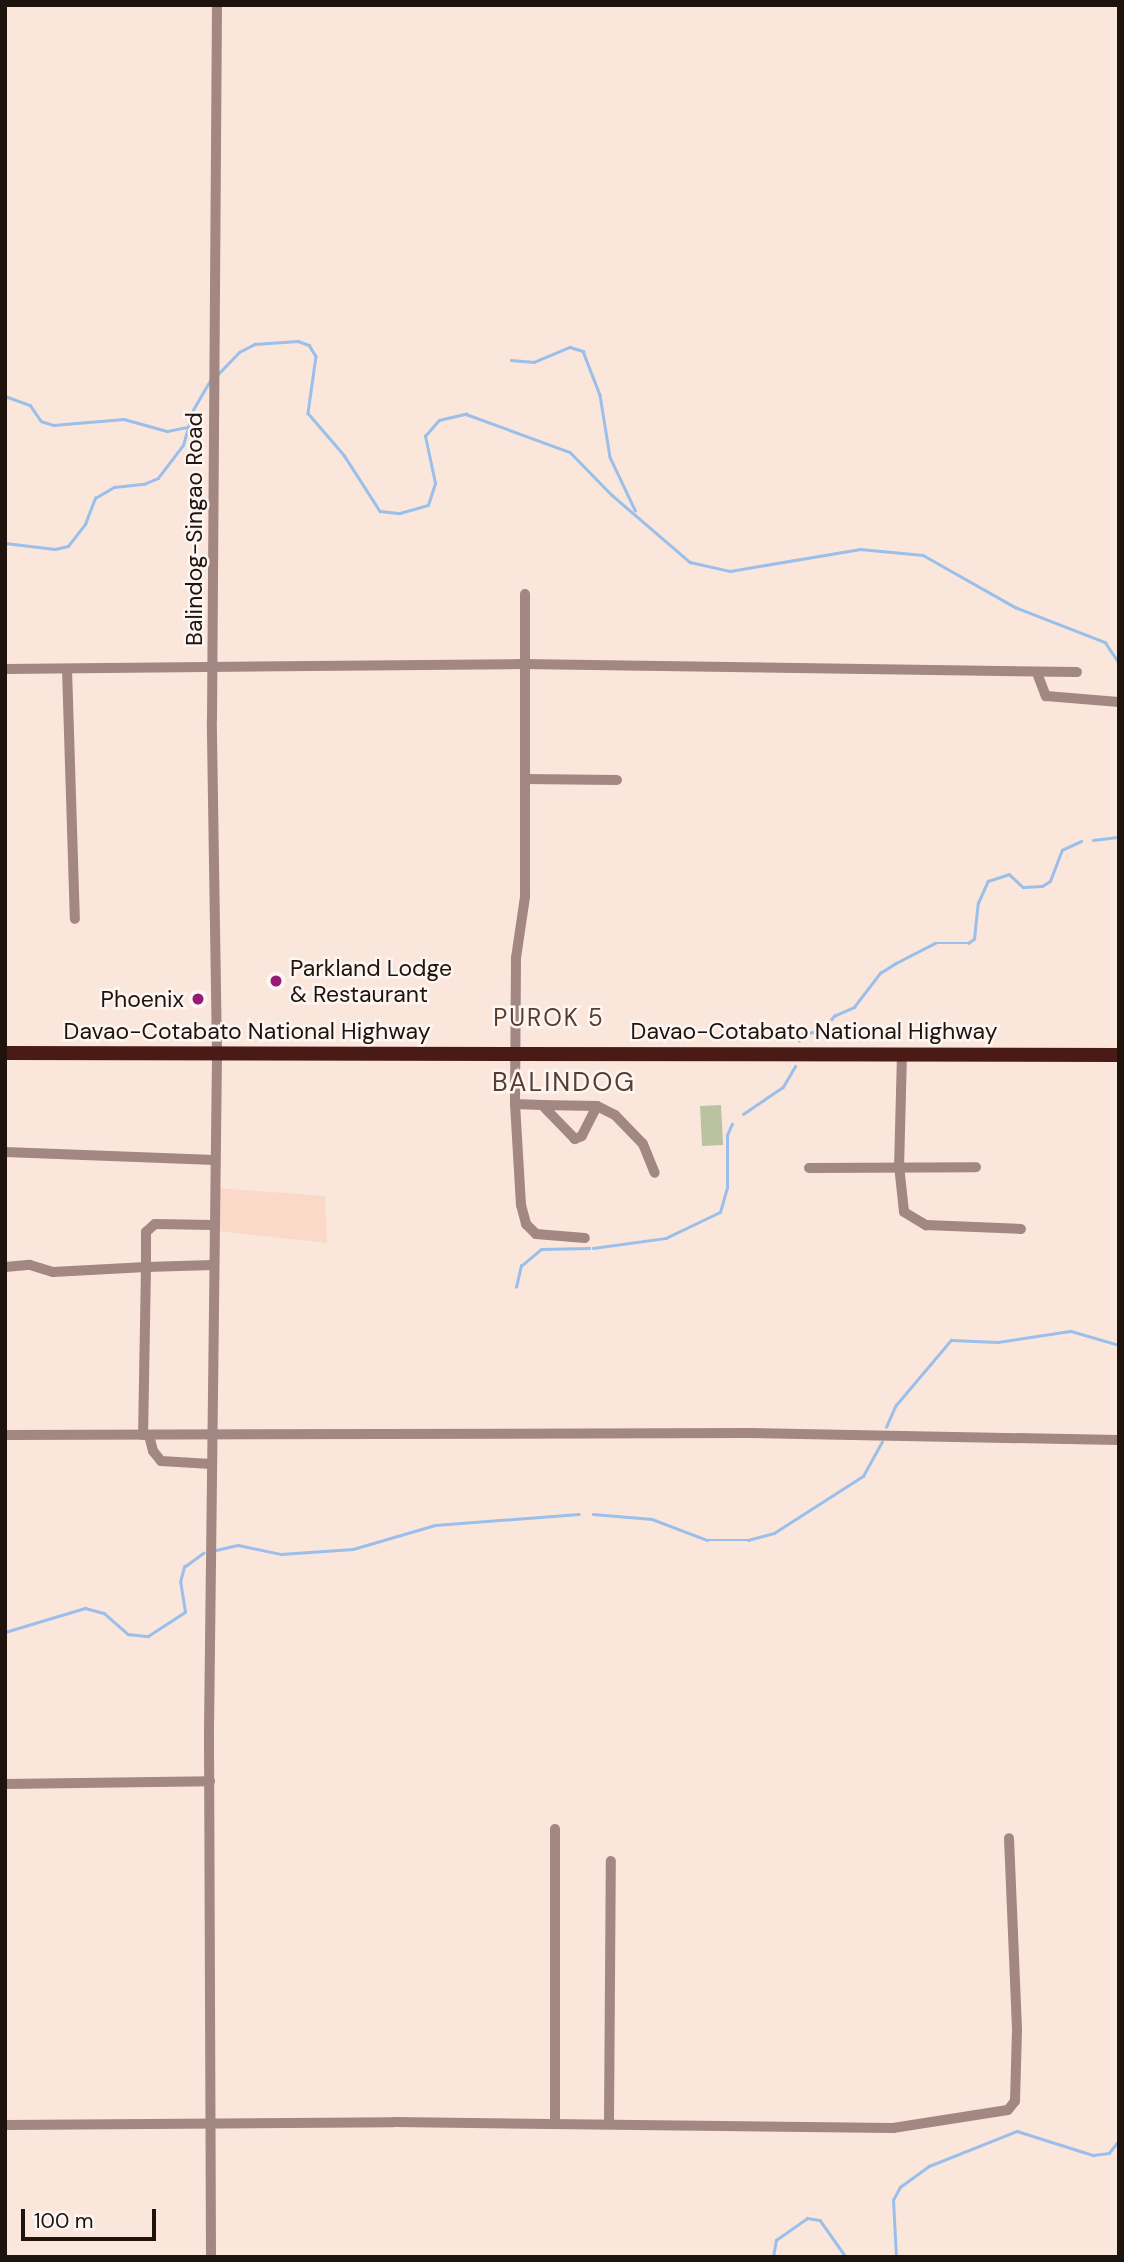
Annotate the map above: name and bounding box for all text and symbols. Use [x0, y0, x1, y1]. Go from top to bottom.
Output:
street label: Balindog-Singao Road [180, 412, 208, 646]
place label: Parkland Lodge & Restaurant [290, 954, 452, 1008]
marker: Parkland Lodge & Restaurant [268, 973, 284, 989]
place label: Phoenix [101, 985, 184, 1013]
marker: Phoenix [190, 991, 206, 1007]
district label: PUROK 5 [494, 1004, 604, 1032]
street label: Davao-Cotabato National Highway [64, 1017, 430, 1045]
street label: Davao-Cotabato National Highway [631, 1017, 997, 1045]
district label: BALINDOG [493, 1067, 635, 1099]
scale bar [24, 2196, 159, 2240]
text: 100 m [34, 2207, 94, 2235]

